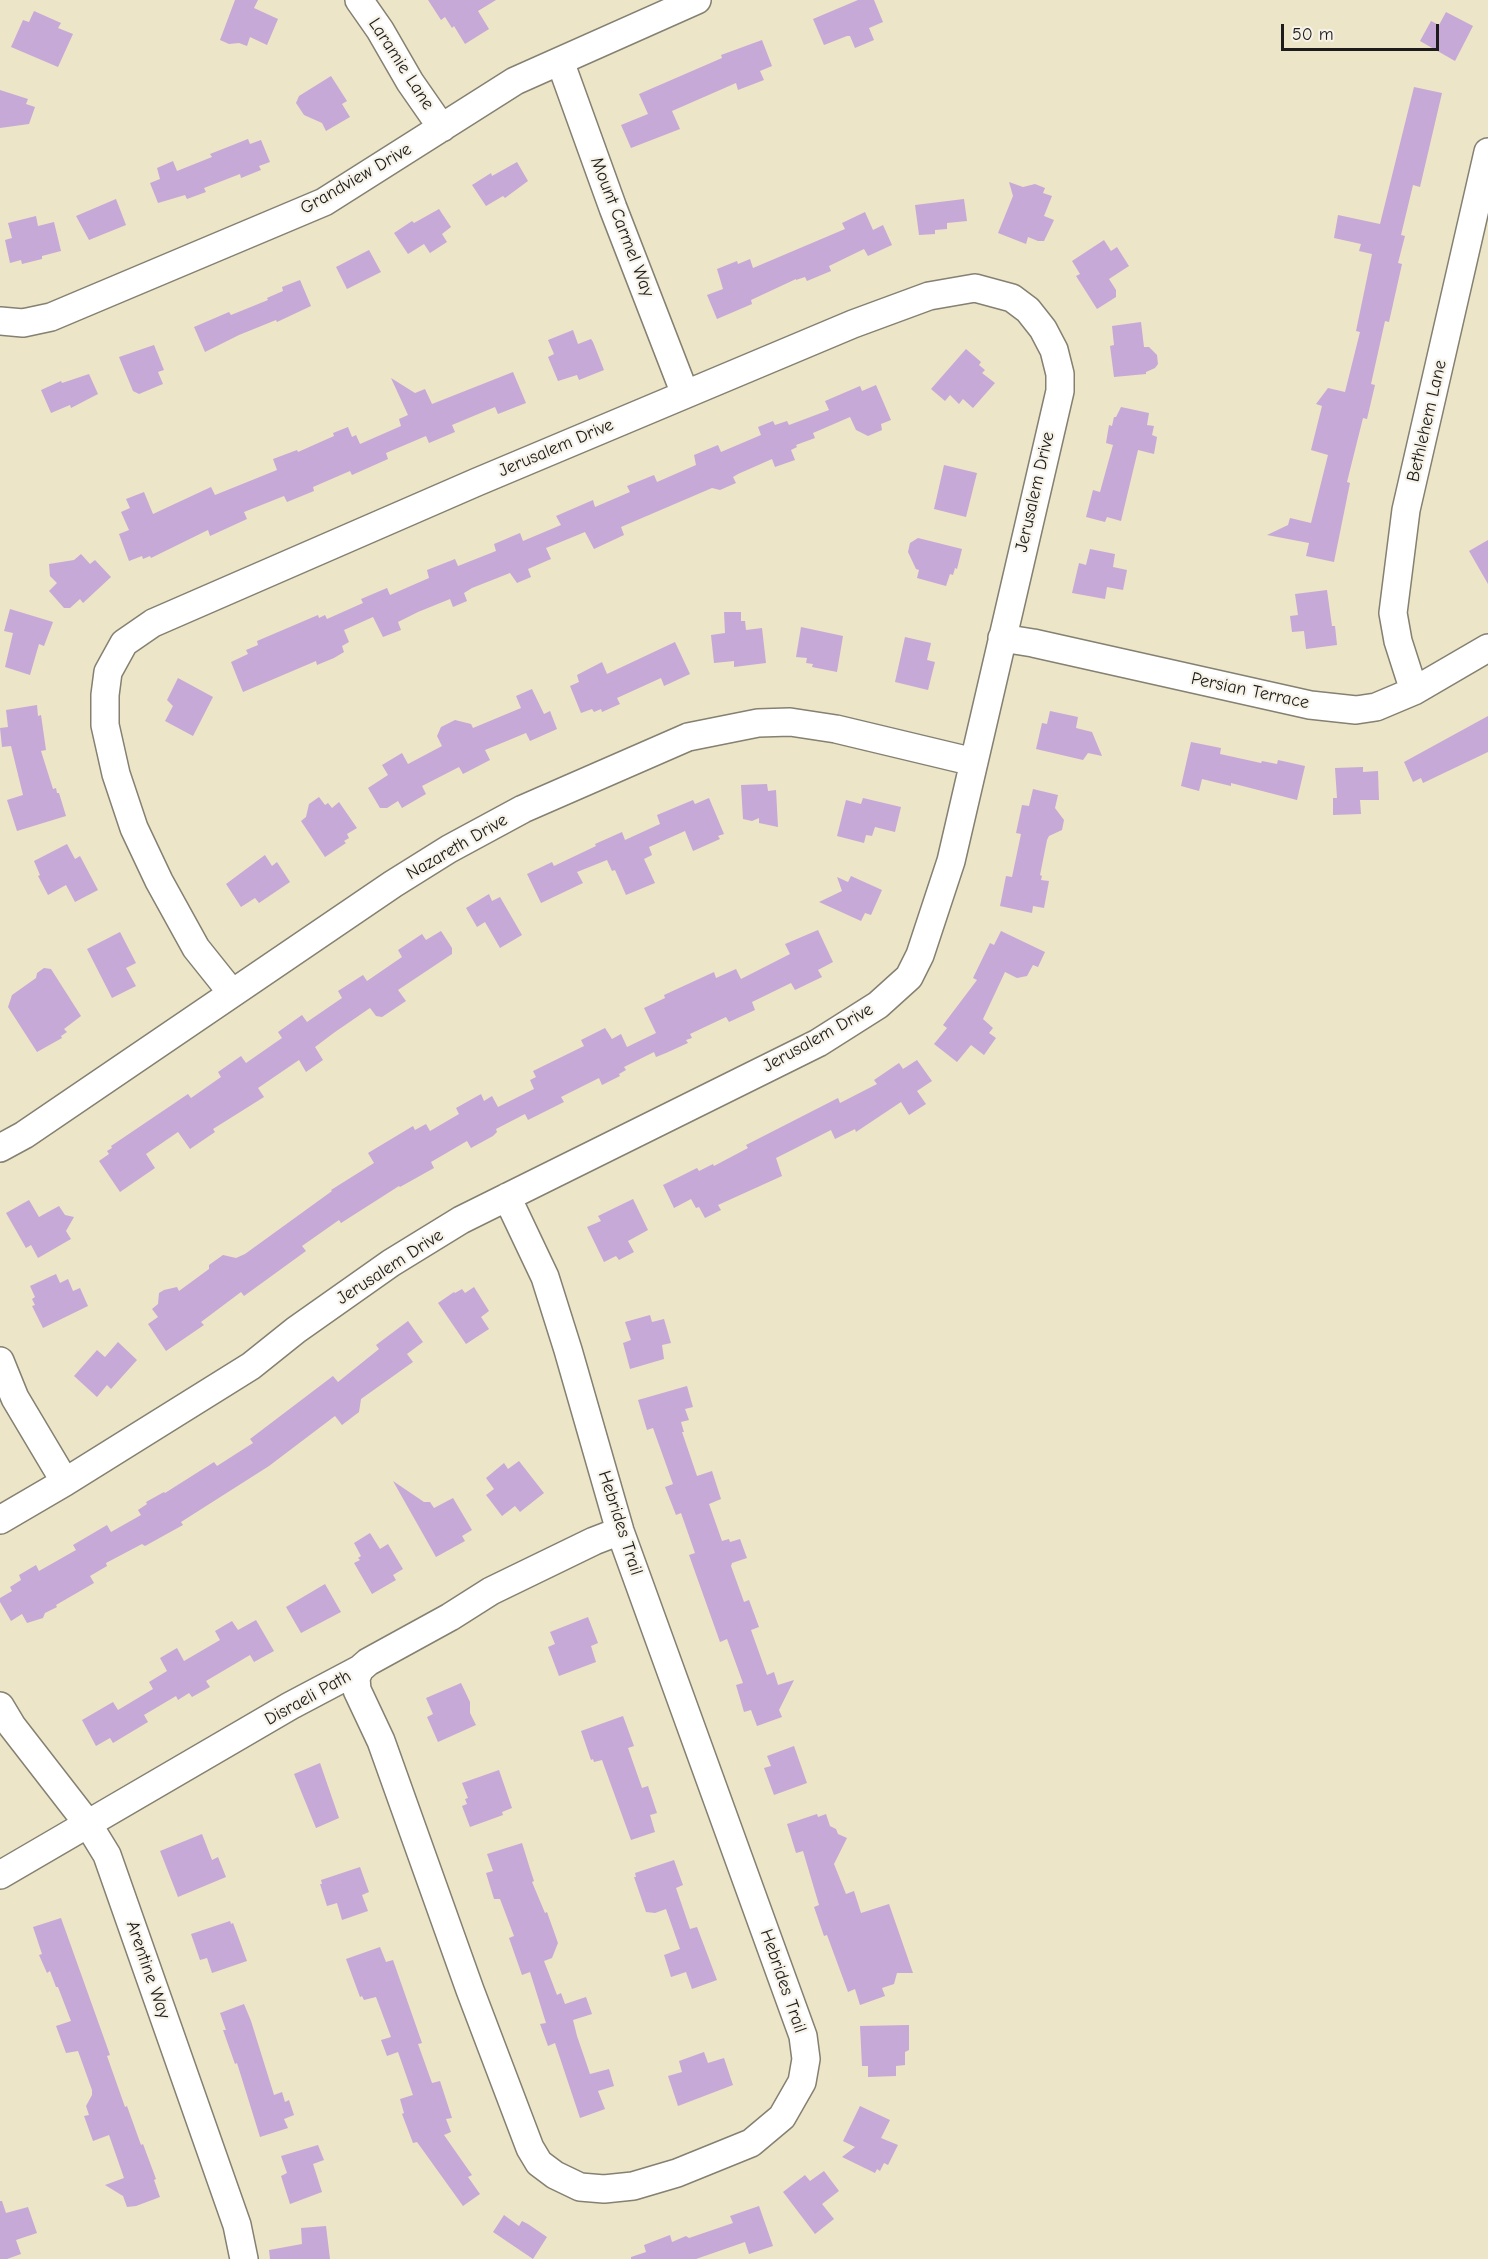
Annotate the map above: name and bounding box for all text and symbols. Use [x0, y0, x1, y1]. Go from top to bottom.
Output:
scale bar [1284, 12, 1442, 50]
street label: Laramie Lane [363, 14, 439, 114]
text: 50 m [1292, 24, 1334, 45]
street label: Grandview Drive [297, 138, 415, 220]
street label: Mount Carmel Way [585, 154, 659, 300]
street label: Bethlehem Lane [1402, 358, 1452, 484]
street label: Jerusalem Drive [495, 414, 617, 482]
street label: Jerusalem Drive [1011, 430, 1059, 554]
street label: Persian Terrace [1189, 668, 1311, 714]
street label: Nazareth Drive [403, 809, 511, 885]
street label: Jerusalem Drive [759, 999, 877, 1077]
street label: Jerusalem Drive [333, 1224, 447, 1310]
street label: Hebrides Trail [593, 1468, 647, 1578]
street label: Disraeli Path [261, 1665, 355, 1731]
street label: Arentine Way [121, 1918, 175, 2022]
street label: Hebrides Trail [755, 1926, 811, 2036]

